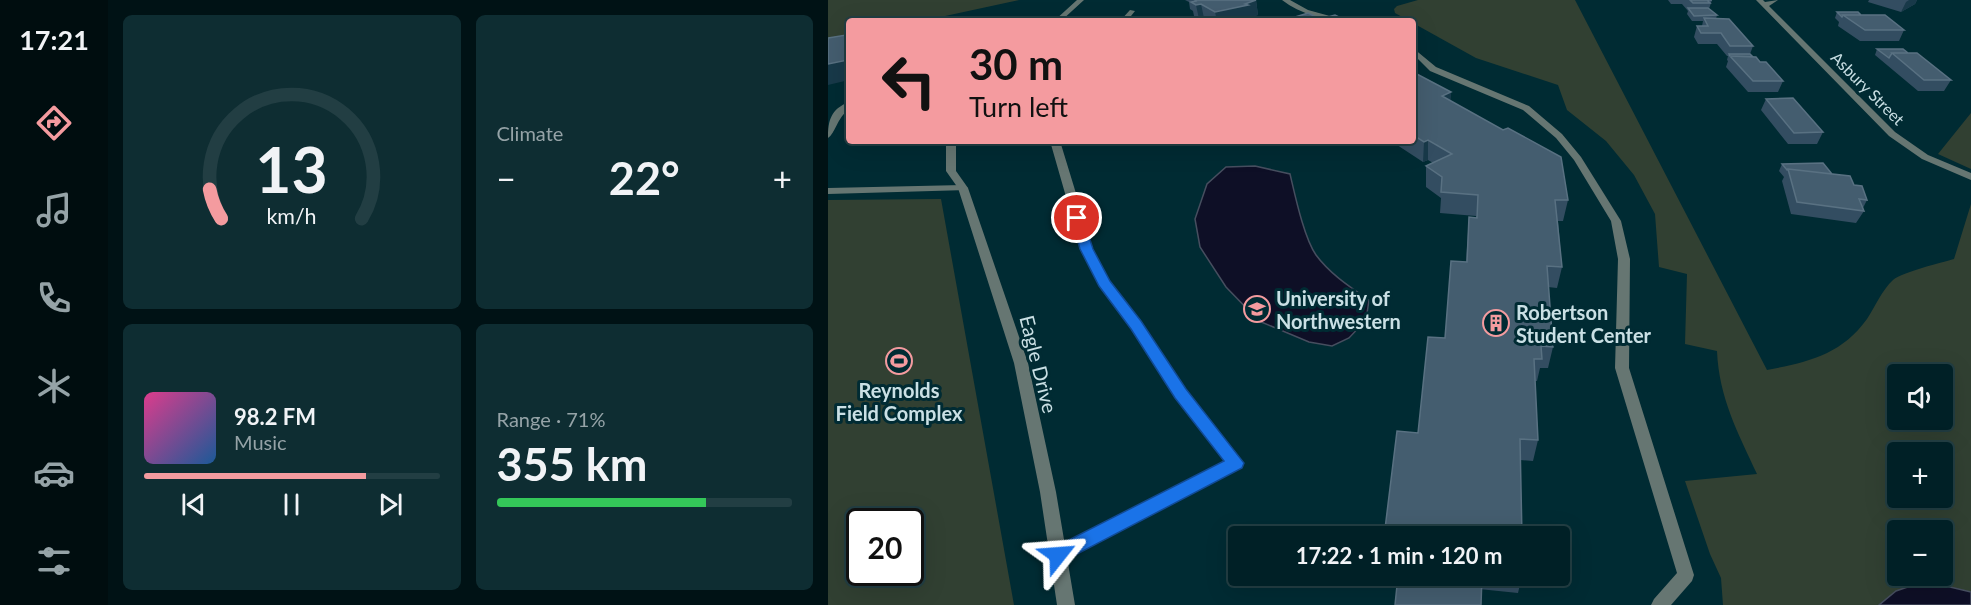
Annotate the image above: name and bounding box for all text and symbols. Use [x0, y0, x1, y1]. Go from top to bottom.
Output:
text: 17:21 [19, 23, 89, 56]
text: 30 m [969, 39, 1063, 89]
icon: left [870, 42, 948, 120]
street label: Asbury Street [1828, 48, 1909, 129]
text: Turn left [969, 90, 1068, 123]
icon: directions [33, 102, 75, 144]
text: Climate [497, 121, 563, 145]
text: 13 [256, 131, 328, 206]
text: 22° [609, 151, 680, 205]
text: − [497, 158, 516, 198]
text: + [773, 158, 792, 198]
icon: music [33, 189, 75, 231]
pin [1051, 192, 1102, 243]
icon: arrive [1060, 201, 1093, 234]
text: km/h [267, 203, 317, 229]
icon: phone [33, 277, 75, 319]
place label: University of Northwestern [1276, 286, 1401, 333]
school or university icon: University of Northwestern [1242, 294, 1272, 324]
place label: Robertson Student Center [1516, 300, 1652, 347]
building icon: Robertson Student Center [1481, 308, 1511, 338]
street label: Eagle Drive [1015, 313, 1063, 415]
sports icon: Reynolds Field Complex [884, 346, 914, 376]
map controls [1887, 364, 1953, 586]
button: sound [1887, 364, 1953, 430]
icon: climate [33, 365, 75, 407]
place label: Reynolds Field Complex [836, 378, 963, 425]
text: 98.2 FM [234, 403, 316, 430]
text: Range · 71% [497, 407, 605, 431]
text: Music [234, 430, 287, 454]
text: 355 km [497, 437, 647, 491]
button: + [1887, 442, 1953, 508]
icon: car [33, 452, 75, 494]
icon: previous [177, 488, 210, 521]
icon: pause [275, 488, 308, 521]
icon: next [374, 488, 407, 521]
speed limit sign: 20 [846, 508, 924, 586]
button: − [1887, 520, 1953, 586]
position arrow [1026, 523, 1090, 587]
icon: filters [33, 540, 75, 582]
text: 17:22 · 1 min · 120 m [1296, 542, 1502, 569]

